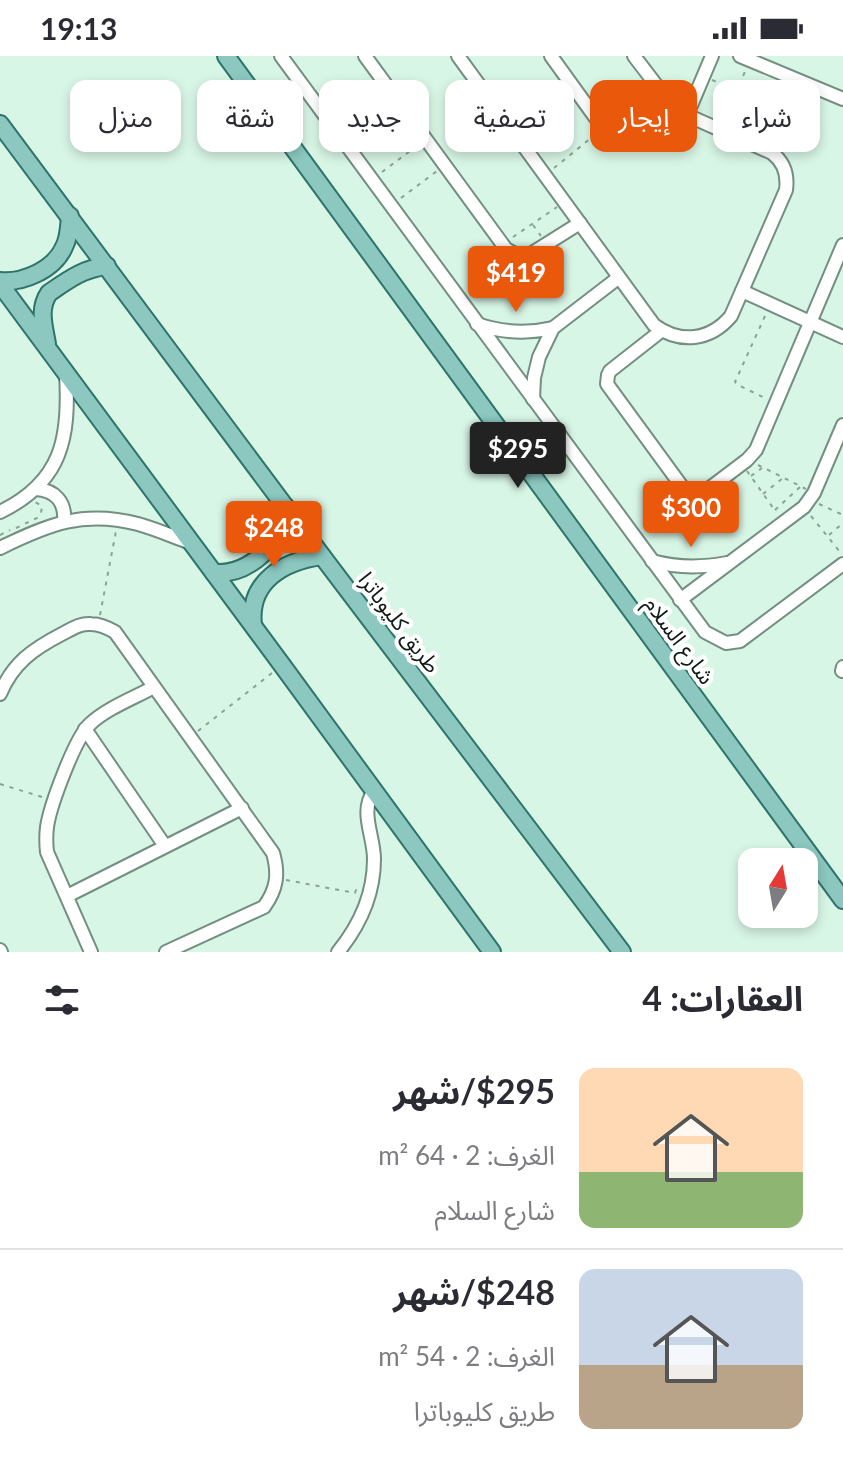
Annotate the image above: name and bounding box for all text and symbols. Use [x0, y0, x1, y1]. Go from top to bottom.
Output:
text: 19:13 [40, 10, 117, 46]
chip: منزل [70, 80, 181, 152]
chip: شقة [197, 80, 303, 152]
chip: جديد [319, 80, 429, 152]
chip: تصفية [445, 80, 574, 152]
chip: إيجار [590, 80, 697, 152]
chip: شراء [713, 80, 820, 152]
pin: $419 [469, 246, 563, 314]
text: $419 [486, 256, 546, 288]
pin: $295 [471, 422, 565, 490]
text: $295 [488, 432, 548, 464]
pin: $300 [644, 481, 738, 549]
text: $300 [661, 491, 721, 523]
pin: $248 [227, 501, 321, 569]
text: $248 [244, 511, 304, 543]
street label: طريق كليوباترا [352, 566, 447, 678]
street label: شارع السلام [636, 591, 721, 692]
north arrow [738, 848, 818, 928]
map controls [738, 848, 818, 928]
text: العقارات: 4 [642, 977, 803, 1018]
icon: filters [40, 978, 84, 1022]
text: $295/شهر [393, 1070, 555, 1111]
icon: home [643, 1100, 739, 1196]
text: الغرف: 2 · 64 m² [378, 1139, 555, 1171]
text: شارع السلام [434, 1194, 555, 1226]
text: $248/شهر [393, 1271, 555, 1312]
icon: home [643, 1301, 739, 1397]
text: الغرف: 2 · 54 m² [378, 1340, 555, 1372]
text: طريق كليوباترا [414, 1395, 555, 1427]

